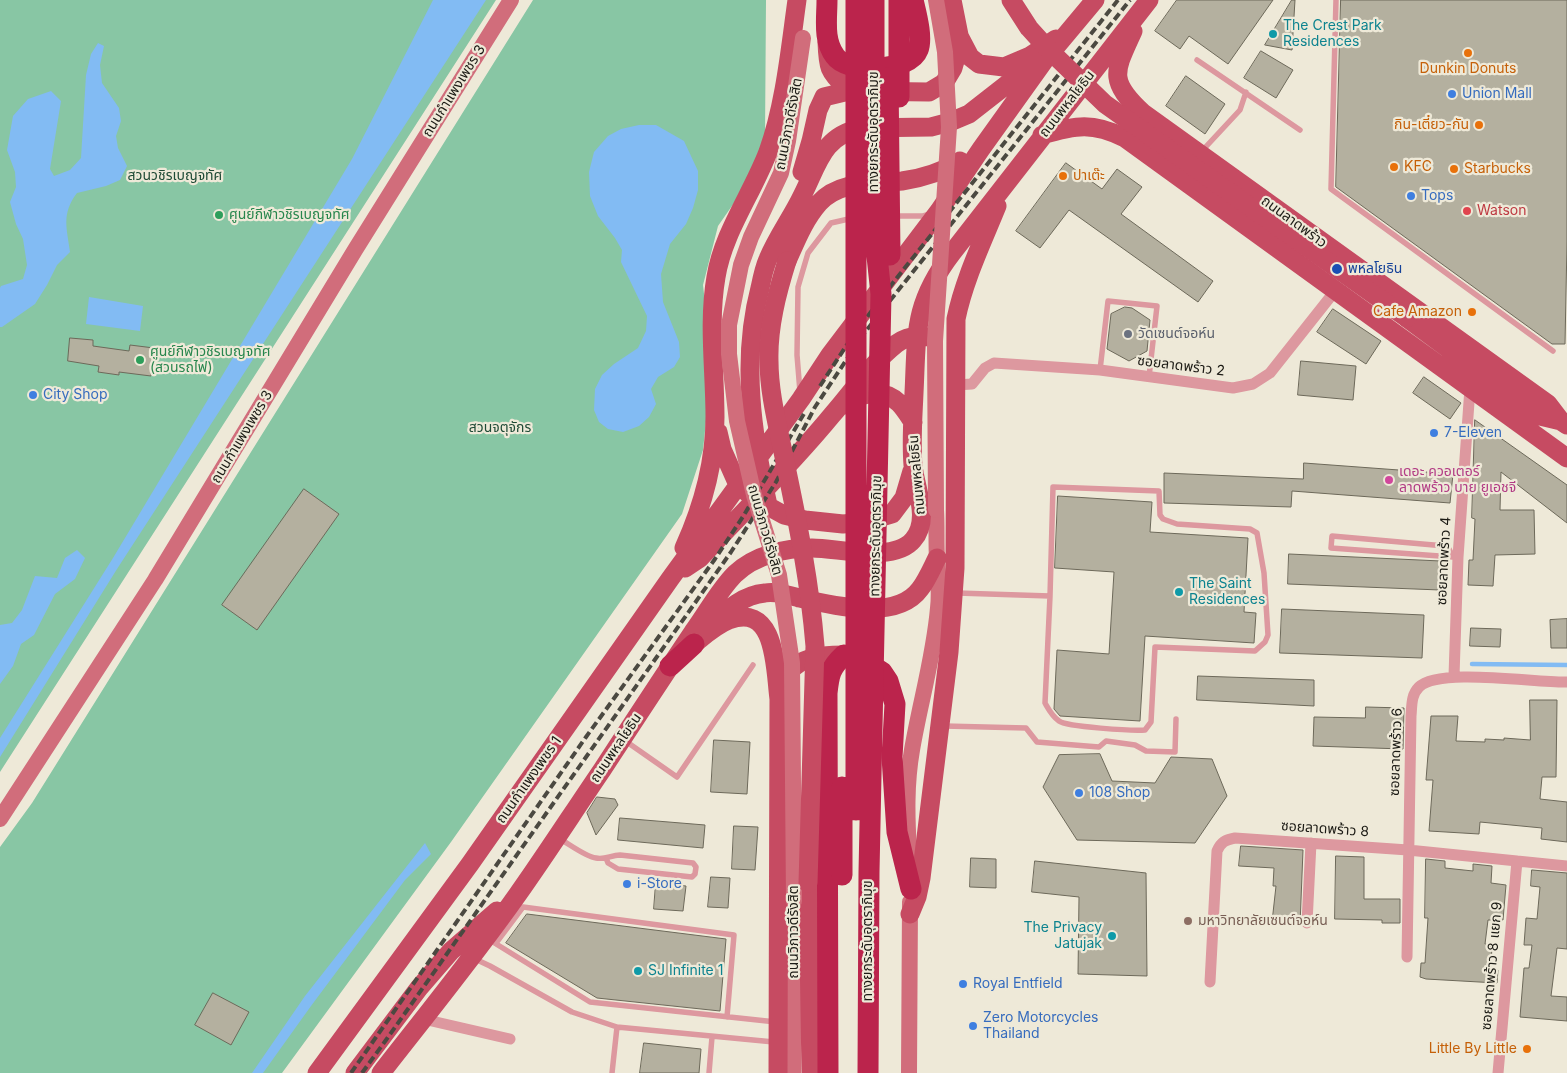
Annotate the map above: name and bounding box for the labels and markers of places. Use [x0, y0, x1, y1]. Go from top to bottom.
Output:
place label: The Crest Park Residences [1283, 18, 1382, 50]
marker: The Crest Park Residences [1267, 28, 1279, 40]
marker: Dunkin Donuts [1462, 47, 1474, 59]
place label: Dunkin Donuts [1420, 61, 1516, 77]
place label: Union Mall [1462, 86, 1532, 102]
marker: Union Mall [1446, 88, 1458, 100]
place label: กิน-เตี๋ยว-กัน [1394, 117, 1469, 133]
marker: กิน-เตี๋ยว-กัน [1473, 119, 1485, 131]
place label: KFC [1404, 159, 1432, 175]
marker: KFC [1388, 161, 1400, 173]
place label: Starbucks [1464, 161, 1531, 177]
marker: Starbucks [1448, 163, 1460, 175]
place label: ปาเต๊ะ [1073, 168, 1105, 184]
marker: ปาเต๊ะ [1057, 170, 1069, 182]
place label: Tops [1421, 188, 1453, 204]
marker: Tops [1405, 190, 1417, 202]
place label: Watson [1477, 203, 1526, 219]
marker: Watson [1461, 205, 1473, 217]
place label: ศูนย์กีฬาวชิรเบญจทัศ [229, 207, 349, 223]
marker: ศูนย์กีฬาวชิรเบญจทัศ [213, 209, 225, 221]
place label: พหลโยธิน [1348, 261, 1402, 277]
marker: พหลโยธิน [1330, 262, 1344, 276]
place label: Cafe Amazon [1373, 304, 1462, 320]
marker: Cafe Amazon [1466, 306, 1478, 318]
place label: วัดเซนต์จอห์น [1138, 326, 1215, 342]
marker: วัดเซนต์จอห์น [1122, 328, 1134, 340]
place label: ศูนย์กีฬาวชิรเบญจทัศ (สวนรถไฟ) [150, 344, 270, 377]
marker: ศูนย์กีฬาวชิรเบญจทัศ (สวนรถไฟ) [134, 354, 146, 366]
place label: City Shop [43, 387, 108, 403]
marker: City Shop [27, 389, 39, 401]
place label: 7-Eleven [1444, 425, 1502, 441]
marker: 7-Eleven [1428, 427, 1440, 439]
place label: เดอะ ควอเตอร์ ลาดพร้าว บาย ยูเอชจี [1399, 464, 1516, 497]
marker: เดอะ ควอเตอร์ ลาดพร้าว บาย ยูเอชจี [1383, 474, 1395, 486]
place label: The Saint Residences [1189, 576, 1265, 608]
marker: The Saint Residences [1173, 586, 1185, 598]
place label: 108 Shop [1089, 785, 1150, 801]
marker: 108 Shop [1073, 787, 1085, 799]
place label: i-Store [637, 876, 682, 892]
marker: i-Store [621, 878, 633, 890]
place label: มหาวิทยาลัยเซนต์จอห์น [1198, 913, 1328, 929]
marker: มหาวิทยาลัยเซนต์จอห์น [1182, 915, 1194, 927]
place label: The Privacy Jatujak [1024, 920, 1102, 952]
marker: The Privacy Jatujak [1106, 930, 1118, 942]
place label: SJ Infinite 1 [648, 963, 723, 979]
marker: SJ Infinite 1 [632, 965, 644, 977]
place label: Royal Entfield [973, 976, 1063, 992]
marker: Royal Entfield [957, 978, 969, 990]
place label: Zero Motorcycles Thailand [983, 1010, 1099, 1042]
marker: Zero Motorcycles Thailand [967, 1020, 979, 1032]
place label: Little By Little [1429, 1041, 1517, 1057]
marker: Little By Little [1521, 1043, 1533, 1055]

